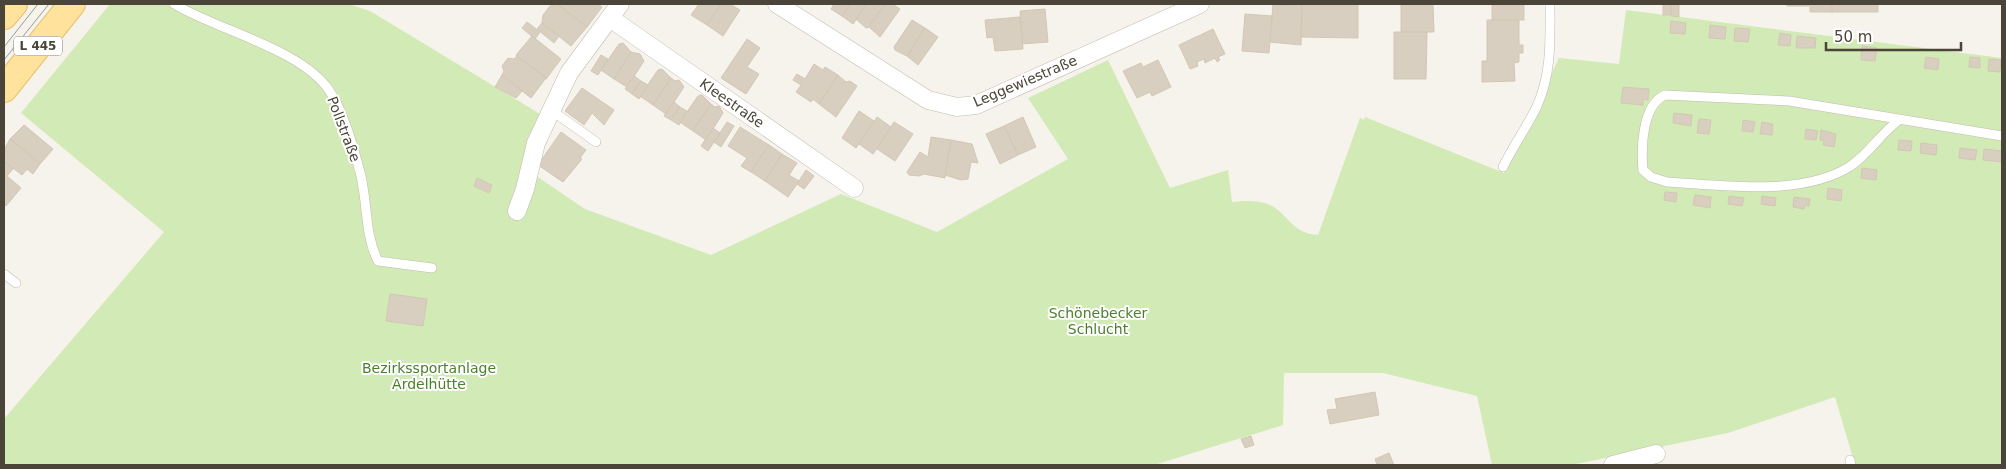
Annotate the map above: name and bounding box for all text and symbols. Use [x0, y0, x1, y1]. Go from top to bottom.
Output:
scale bar [1826, 20, 1961, 52]
text: 50 m [1834, 28, 1872, 46]
road number: L 445 [14, 36, 62, 56]
street label: Leggewiestraße [971, 52, 1079, 110]
street label: Kleestraße [697, 75, 767, 131]
street label: Pollstraße [324, 94, 364, 164]
park label: Schönebecker Schlucht [1049, 305, 1148, 337]
park label: Bezirkssportanlage Ardelhütte [362, 360, 496, 392]

